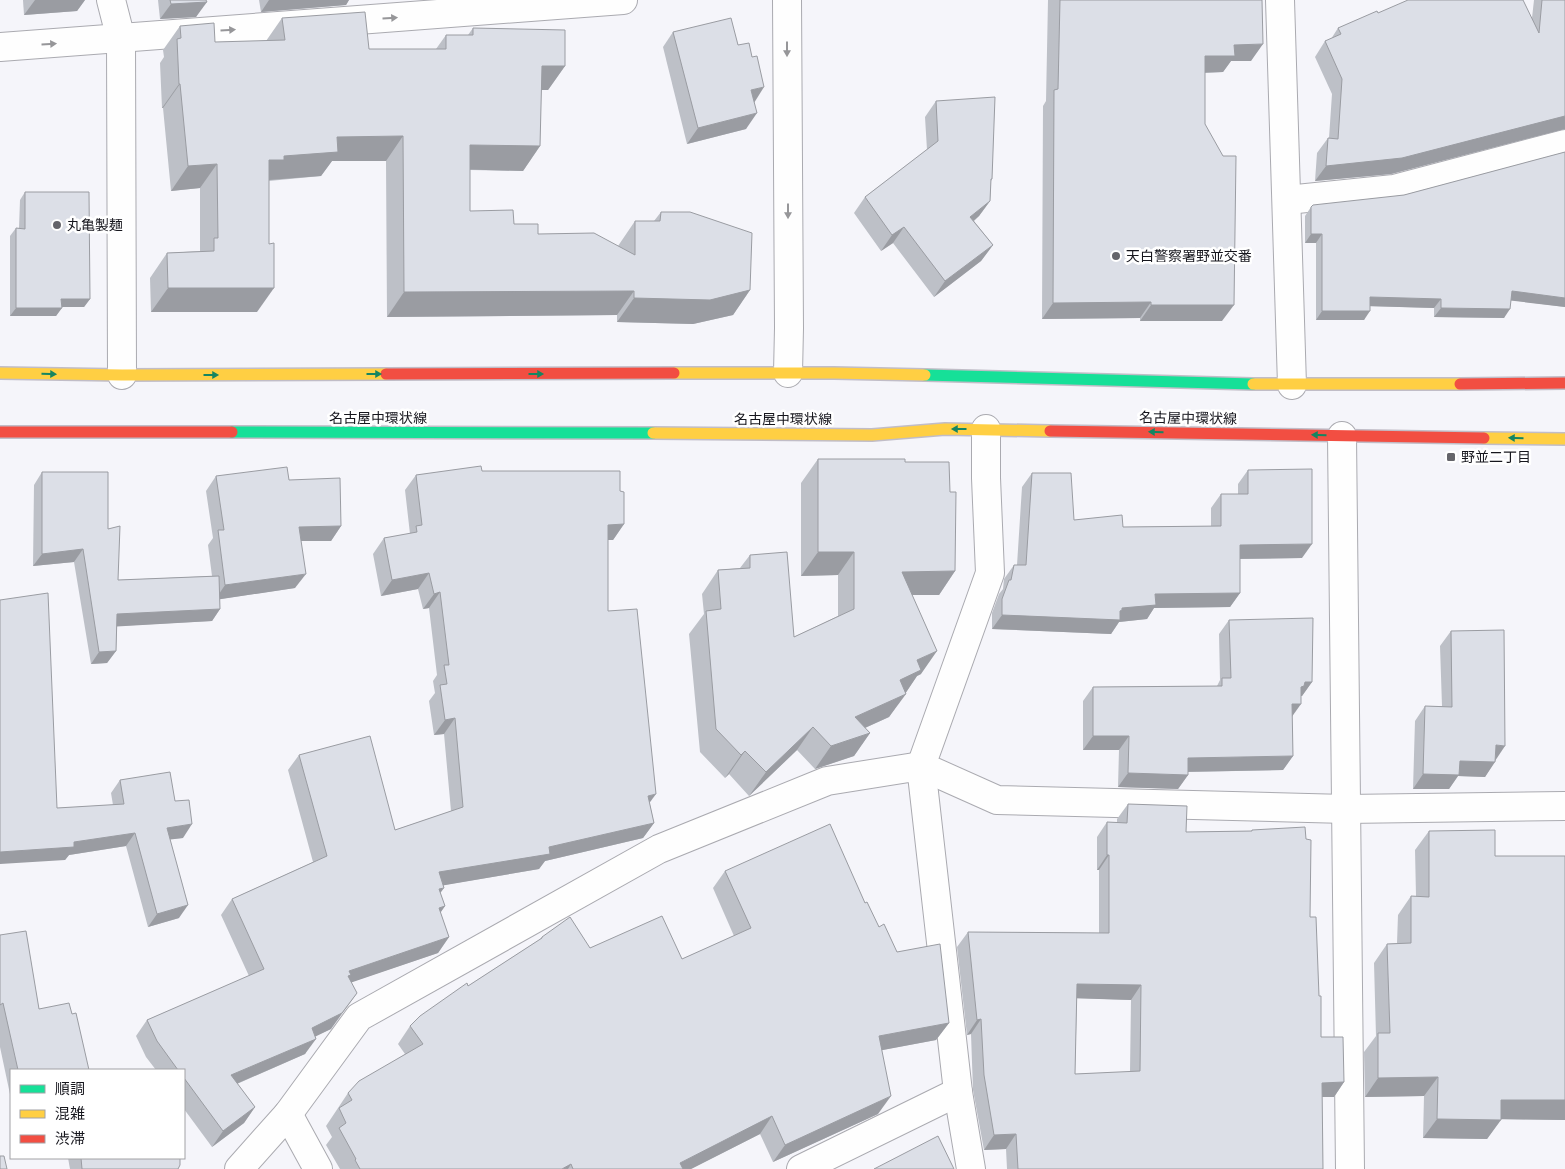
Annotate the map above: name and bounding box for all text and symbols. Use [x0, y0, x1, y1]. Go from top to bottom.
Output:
one-way arrow [382, 14, 398, 22]
one-way arrow [220, 26, 236, 34]
one-way arrow [41, 39, 57, 47]
one-way arrow [783, 41, 791, 57]
one-way arrow [785, 203, 793, 219]
place label: 丸亀製麺 [67, 216, 123, 234]
marker: 丸亀製麺 [51, 219, 63, 231]
place label: 天白警察署野並交番 [1126, 247, 1252, 265]
marker: 天白警察署野並交番 [1110, 250, 1122, 262]
one-way arrow [41, 370, 57, 378]
one-way arrow [366, 370, 382, 378]
one-way arrow [528, 370, 544, 378]
one-way arrow [203, 371, 219, 379]
street label: 名古屋中環状線 [1139, 408, 1237, 428]
street label: 名古屋中環状線 [329, 409, 427, 427]
street label: 名古屋中環状線 [734, 410, 832, 428]
one-way arrow [951, 425, 967, 433]
one-way arrow [1148, 428, 1164, 436]
one-way arrow [1311, 431, 1327, 439]
one-way arrow [1508, 434, 1524, 442]
place label: 野並二丁目 [1461, 448, 1531, 466]
marker: 野並二丁目 [1445, 451, 1457, 463]
legend [10, 1069, 185, 1159]
text: 順調 [55, 1079, 85, 1098]
text: 混雑 [55, 1104, 85, 1123]
text: 渋滞 [55, 1129, 85, 1148]

